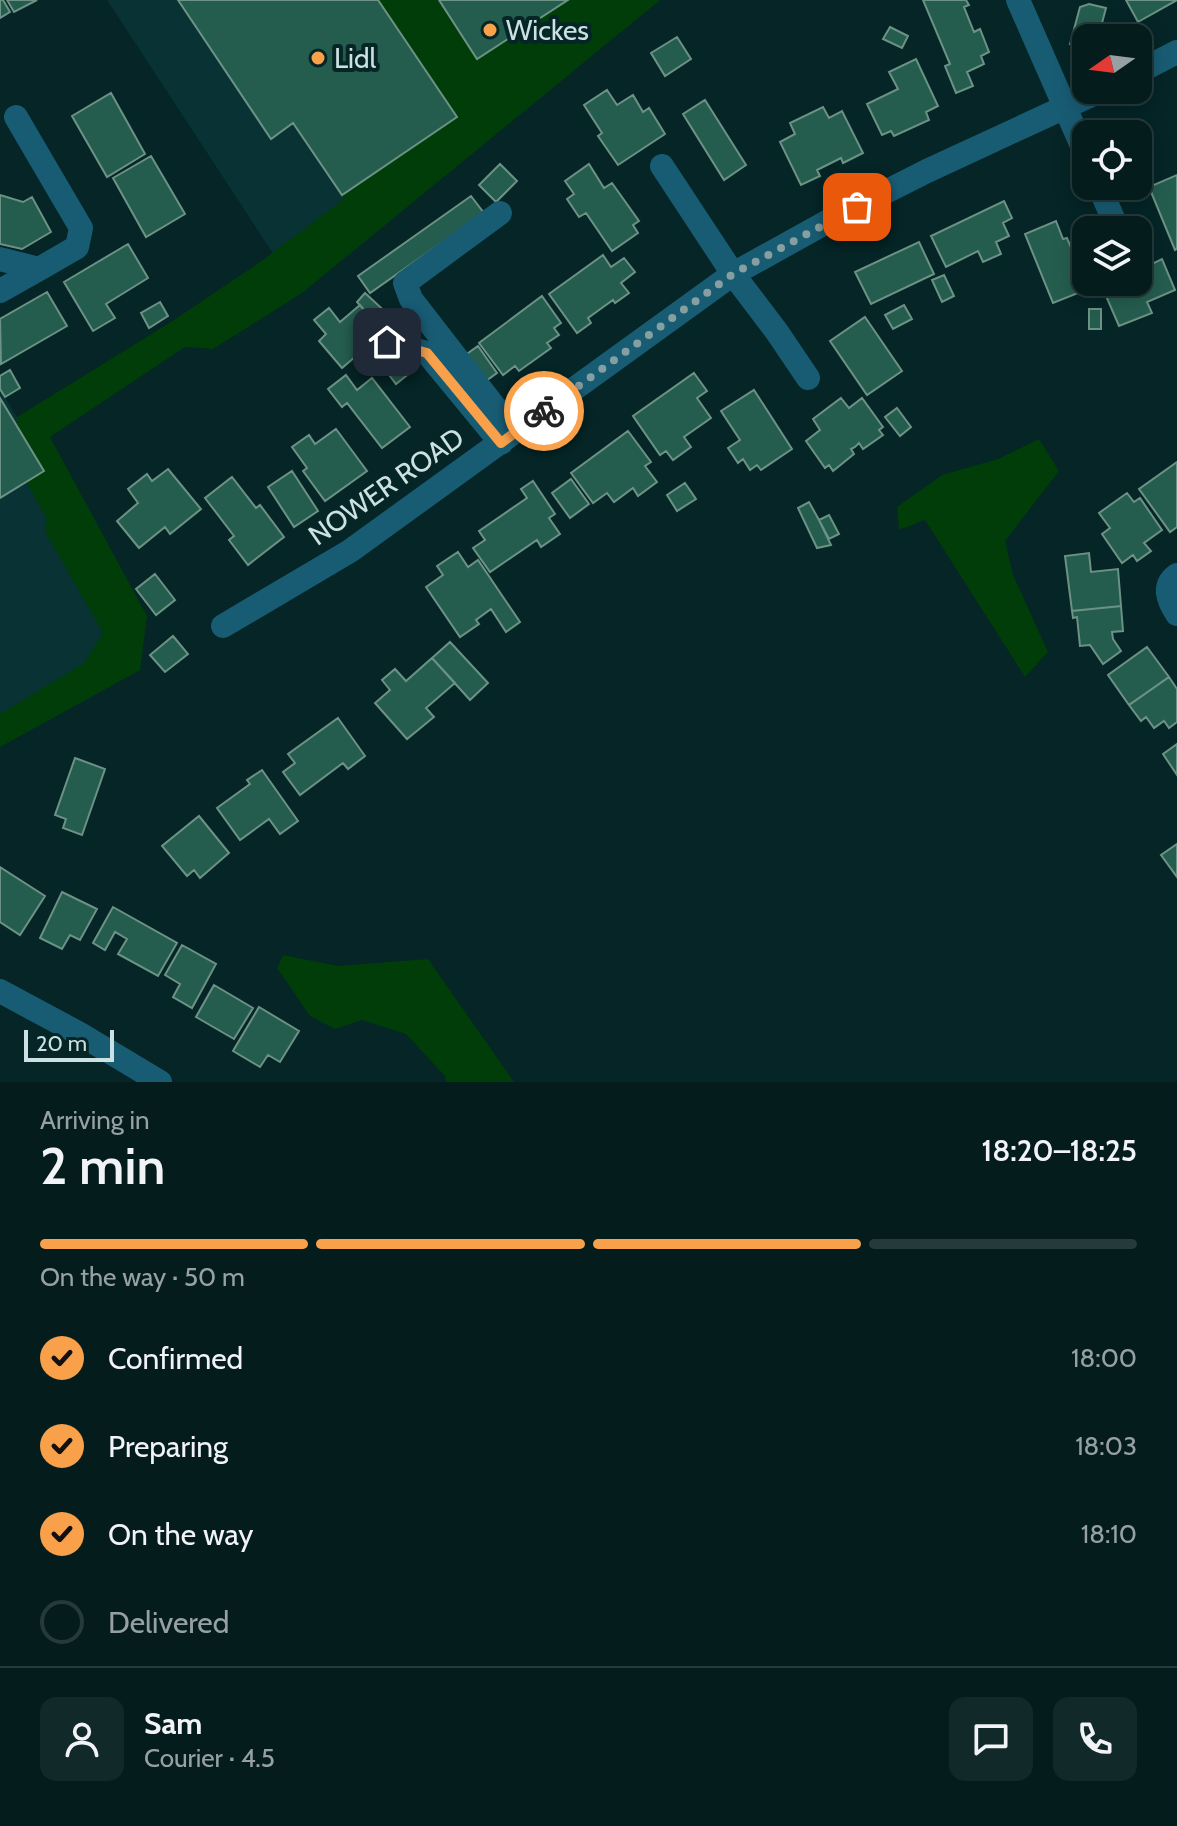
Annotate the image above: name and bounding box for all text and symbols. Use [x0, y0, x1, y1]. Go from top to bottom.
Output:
place label: Wickes [506, 13, 589, 47]
marker: Wickes [481, 21, 499, 39]
north arrow [1072, 24, 1152, 104]
map controls [1072, 24, 1152, 296]
place label: Lidl [334, 41, 377, 75]
marker: Lidl [309, 49, 327, 67]
button: locate [1072, 120, 1152, 200]
pin [823, 173, 891, 241]
icon: bag [835, 185, 879, 229]
button: layers [1072, 216, 1152, 296]
pin [353, 308, 421, 376]
icon: home [365, 320, 409, 364]
courier [504, 371, 584, 451]
icon: bike [522, 389, 566, 433]
street label: NOWER ROAD [302, 420, 470, 552]
scale bar [24, 1026, 114, 1062]
text: 20 m [36, 1030, 87, 1057]
text: Arriving in [40, 1104, 150, 1136]
text: 18:20–18:25 [982, 1132, 1137, 1169]
text: 2 min [40, 1134, 165, 1197]
text: On the way · 50 m [40, 1261, 245, 1293]
icon: check [40, 1336, 84, 1380]
text: Confirmed [108, 1340, 243, 1377]
text: 18:00 [1071, 1342, 1137, 1374]
icon: check [40, 1424, 84, 1468]
text: Preparing [108, 1428, 228, 1465]
text: 18:03 [1075, 1430, 1137, 1462]
icon: check [40, 1512, 84, 1556]
text: On the way [108, 1516, 253, 1553]
text: 18:10 [1081, 1518, 1137, 1550]
text: Delivered [108, 1604, 229, 1641]
button: person [40, 1697, 124, 1781]
button: chat [949, 1697, 1033, 1781]
button: phone [1053, 1697, 1137, 1781]
text: Sam [144, 1705, 202, 1742]
text: Courier · 4.5 [144, 1742, 275, 1774]

